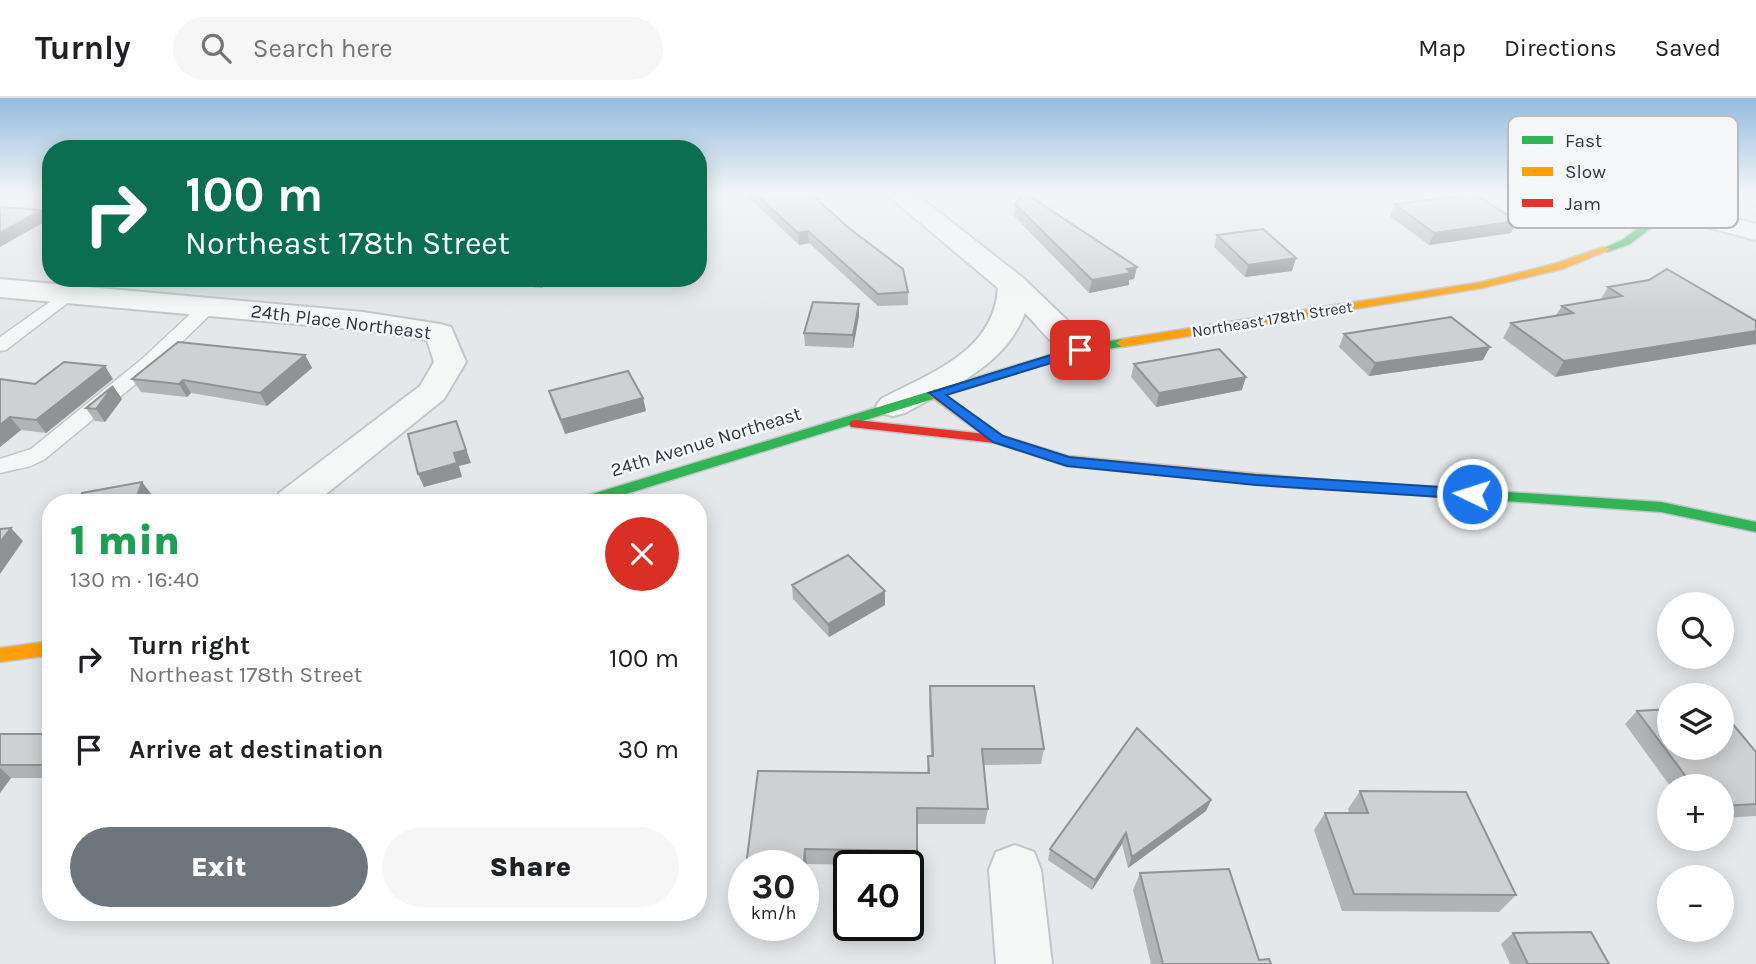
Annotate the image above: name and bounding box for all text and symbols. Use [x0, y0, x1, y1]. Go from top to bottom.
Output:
search box [173, 17, 663, 80]
text: Turnly [35, 29, 131, 67]
icon: search [197, 29, 235, 67]
text: Search here [253, 33, 393, 64]
text: Map [1418, 34, 1466, 62]
text: Directions [1504, 34, 1617, 62]
text: Saved [1655, 34, 1721, 62]
legend [1508, 116, 1738, 228]
text: Fast [1565, 130, 1602, 152]
text: Slow [1565, 161, 1606, 183]
text: 100 m [185, 166, 323, 223]
icon: right [70, 168, 161, 259]
text: Jam [1565, 193, 1601, 215]
text: Northeast 178th Street [185, 225, 510, 262]
street label: Northeast 178th Street [1190, 297, 1354, 341]
street label: 24th Place Northeast [250, 300, 432, 344]
pin [1050, 320, 1110, 380]
icon: arrive [1061, 331, 1099, 369]
street label: 24th Avenue Northeast [608, 403, 804, 481]
position arrow [1435, 457, 1509, 531]
text: 1 min [70, 515, 180, 565]
button: close [605, 517, 679, 591]
text: 130 m · 16:40 [70, 566, 199, 593]
map controls [1657, 592, 1734, 942]
button: search [1657, 592, 1734, 669]
text: Turn right [129, 630, 250, 661]
icon: right [70, 640, 108, 678]
text: 100 m [609, 643, 679, 674]
text: Northeast 178th Street [129, 661, 362, 688]
button: layers [1657, 683, 1734, 760]
icon: arrive [70, 731, 108, 769]
text: Arrive at destination [129, 734, 383, 765]
text: 30 m [618, 734, 679, 765]
button: + [1657, 774, 1734, 851]
button: Exit [70, 827, 368, 907]
button: Share [382, 827, 679, 907]
speed limit sign: 40 [833, 850, 924, 941]
button: − [1657, 865, 1734, 942]
text: 30 [752, 866, 795, 907]
text: km/h [751, 902, 796, 924]

